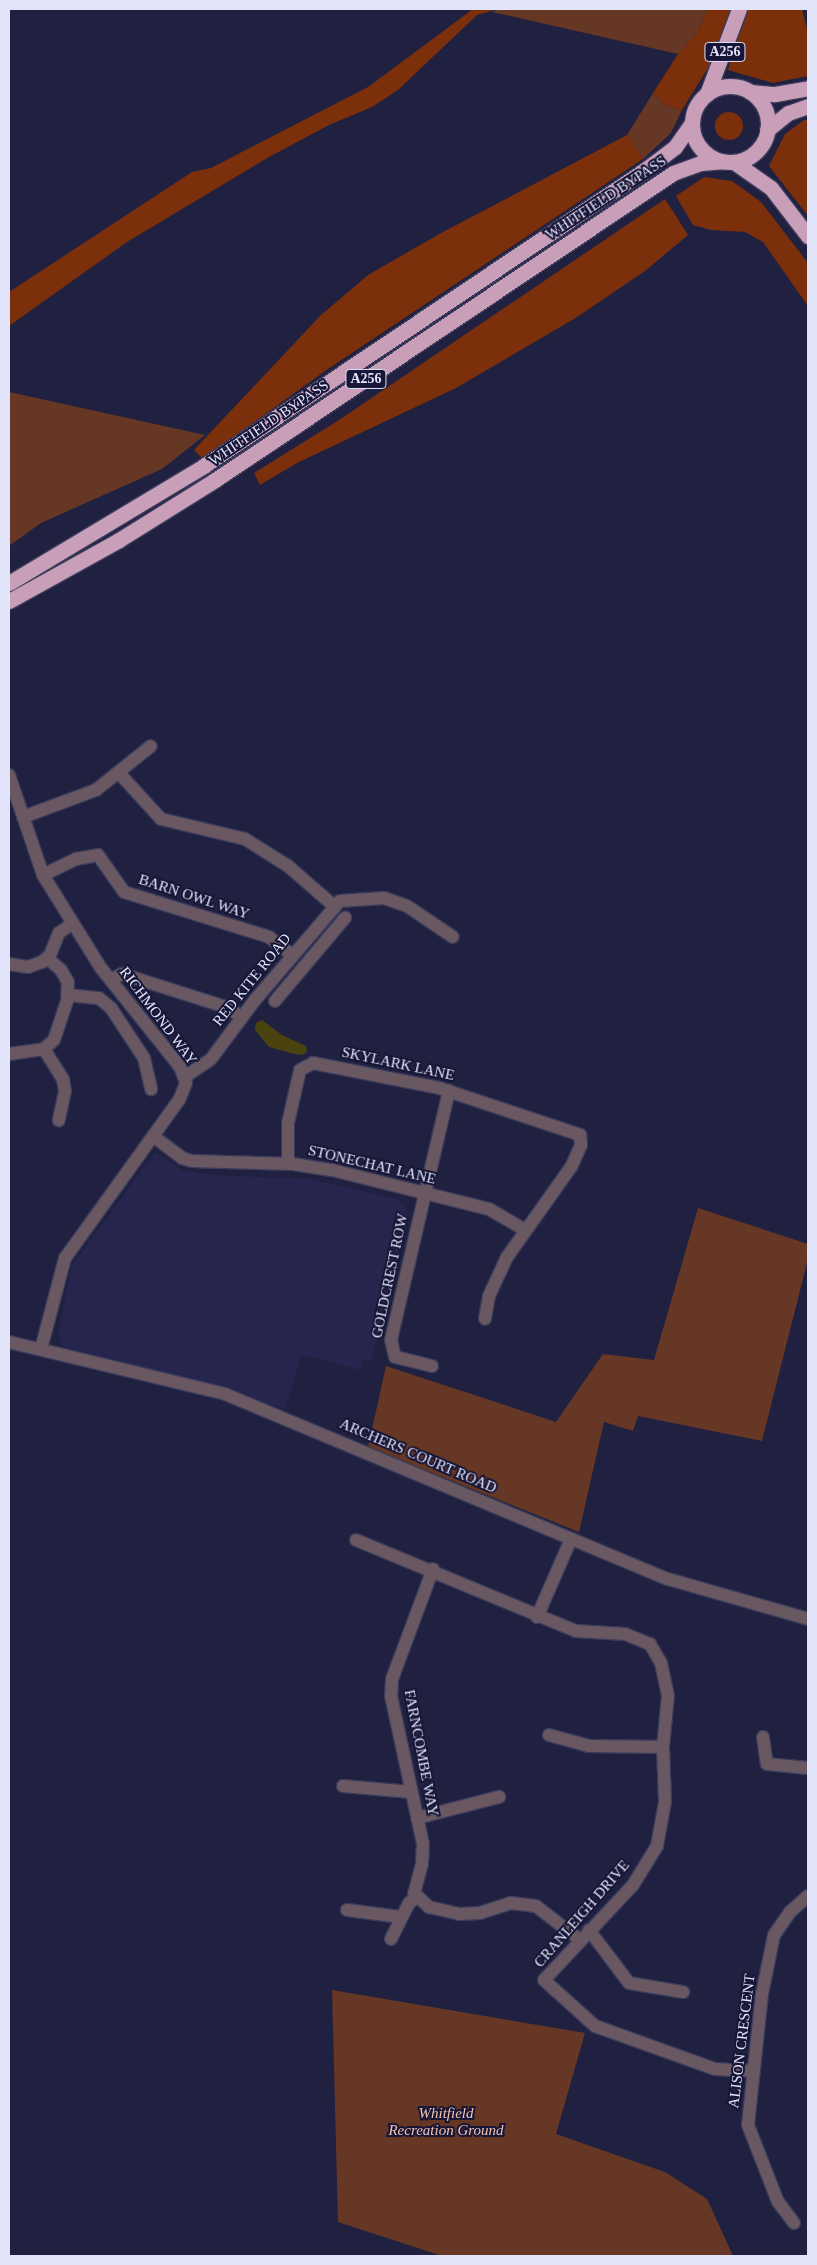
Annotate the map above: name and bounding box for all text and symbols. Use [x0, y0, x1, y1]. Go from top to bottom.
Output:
road number: A256 [704, 41, 746, 64]
street label: WHITFIELD BYPASS [542, 152, 670, 244]
road number: A256 [345, 368, 387, 390]
street label: WHITFIELD BYPASS [206, 376, 332, 470]
street label: BARN OWL WAY [136, 871, 252, 923]
street label: RED KITE ROAD [209, 930, 295, 1030]
street label: RICHMOND WAY [115, 963, 201, 1069]
street label: SKYLARK LANE [340, 1043, 456, 1085]
street label: STONECHAT LANE [306, 1141, 438, 1189]
street label: GOLDCREST ROW [368, 1212, 412, 1340]
street label: ARCHERS COURT ROAD [337, 1415, 499, 1497]
street label: FARNCOMBE WAY [400, 1688, 442, 1818]
street label: CRANLEIGH DRIVE [531, 1857, 633, 1971]
street label: ALISON CRESCENT [725, 1973, 759, 2109]
park label: Whitfield Recreation Ground [388, 2104, 504, 2139]

